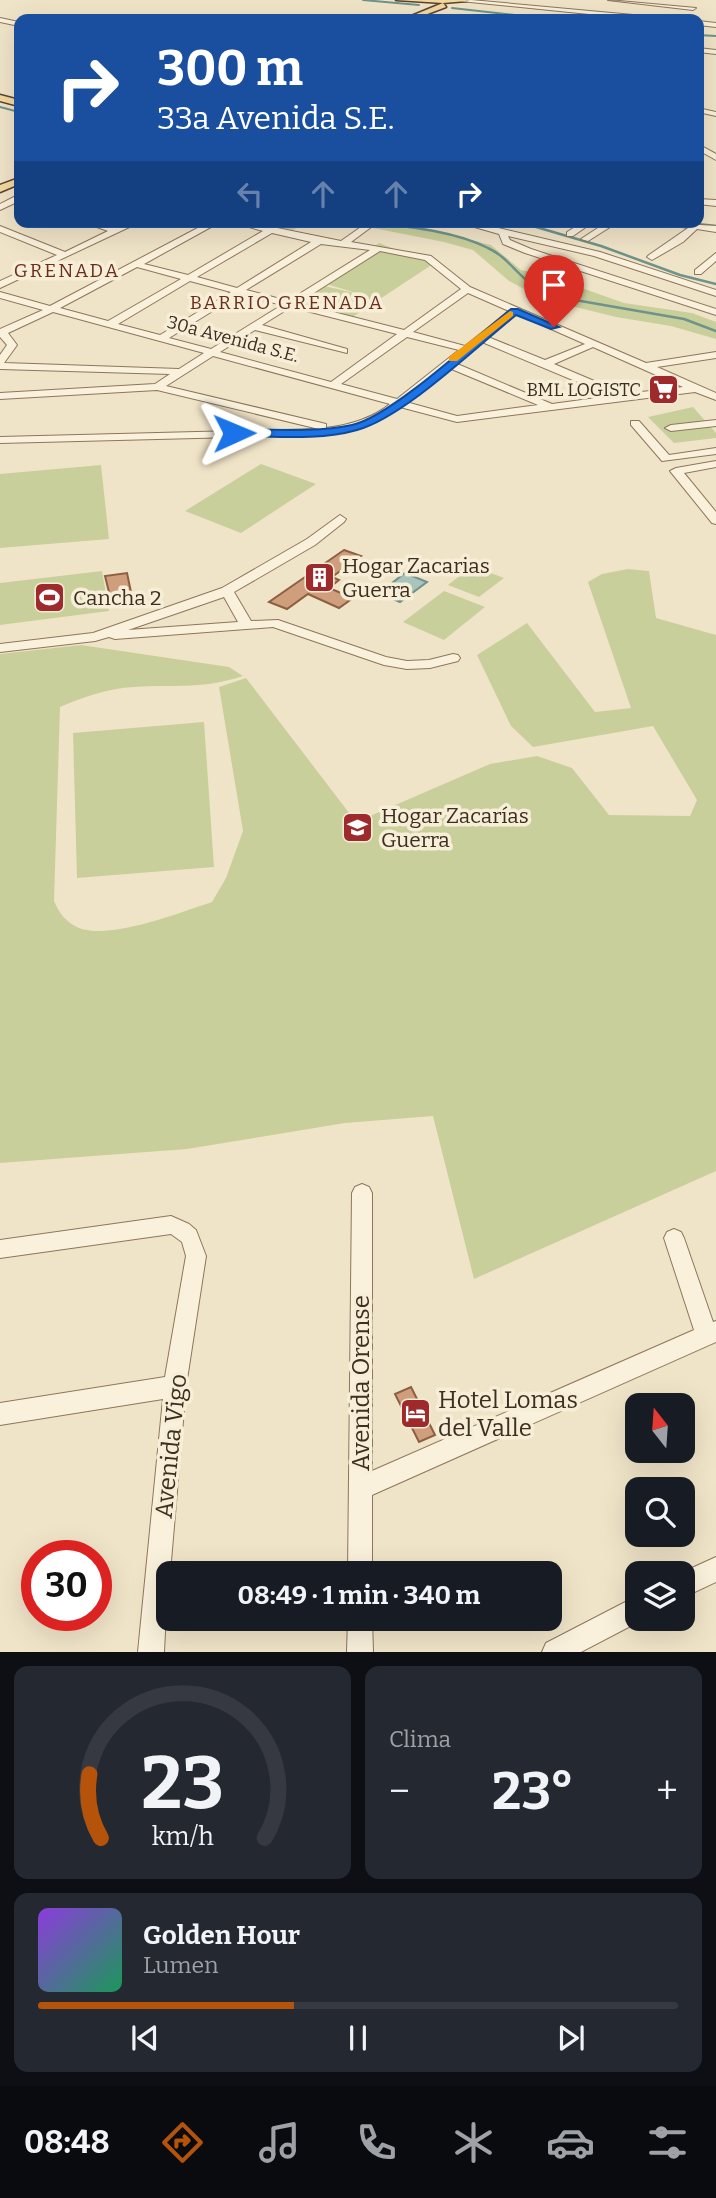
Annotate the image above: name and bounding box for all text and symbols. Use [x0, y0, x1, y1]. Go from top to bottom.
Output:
text: 300 m [157, 39, 303, 98]
icon: right [42, 42, 133, 133]
text: 33a Avenida S.E. [157, 99, 395, 137]
icon: left [231, 175, 269, 213]
icon: ahead [304, 175, 342, 213]
icon: ahead [377, 175, 415, 213]
icon: right [450, 175, 488, 213]
pin [524, 255, 584, 327]
district label: GRENADA [14, 259, 120, 282]
icon: arrive [535, 266, 573, 304]
district label: BARRIO GRENADA [190, 291, 384, 314]
street label: 30a Avenida S.E. [165, 311, 301, 367]
supermarket icon: BML LOGISTC [647, 373, 681, 407]
place label: BML LOGISTC [526, 379, 641, 401]
position arrow [197, 396, 271, 470]
place label: Hogar Zacarias Guerra [342, 553, 490, 603]
building icon: Hogar Zacarias Guerra [302, 561, 336, 595]
sports icon: Cancha 2 [33, 581, 67, 615]
place label: Cancha 2 [73, 585, 161, 611]
place label: Hogar Zacarías Guerra [381, 803, 529, 853]
school or university icon: Hogar Zacarías Guerra [341, 811, 375, 845]
street label: Avenida Orense [347, 1295, 375, 1471]
street label: Avenida Vigo [150, 1372, 192, 1520]
place label: Hotel Lomas del Valle [438, 1386, 578, 1442]
north arrow [625, 1393, 695, 1463]
map controls [625, 1393, 695, 1631]
hotel icon: Hotel Lomas del Valle [398, 1397, 432, 1431]
button: search [625, 1477, 695, 1547]
speed limit sign: 30 [21, 1540, 112, 1631]
button: layers [625, 1561, 695, 1631]
text: 08:49 · 1 min · 340 m [238, 1580, 480, 1611]
text: Clima [389, 1725, 451, 1753]
text: 23 [141, 1741, 224, 1828]
text: 23° [492, 1760, 574, 1823]
text: − [389, 1768, 410, 1814]
text: + [656, 1768, 678, 1814]
text: km/h [152, 1822, 214, 1852]
text: Golden Hour [143, 1920, 300, 1951]
text: Lumen [143, 1951, 219, 1979]
icon: previous [126, 2019, 164, 2057]
icon: pause [339, 2019, 377, 2057]
icon: next [552, 2019, 590, 2057]
icon: directions [158, 2118, 207, 2167]
icon: music [255, 2118, 304, 2167]
icon: phone [352, 2118, 401, 2167]
icon: climate [449, 2118, 498, 2167]
icon: car [546, 2118, 595, 2167]
icon: filters [643, 2118, 692, 2167]
text: 08:48 [24, 2123, 110, 2161]

